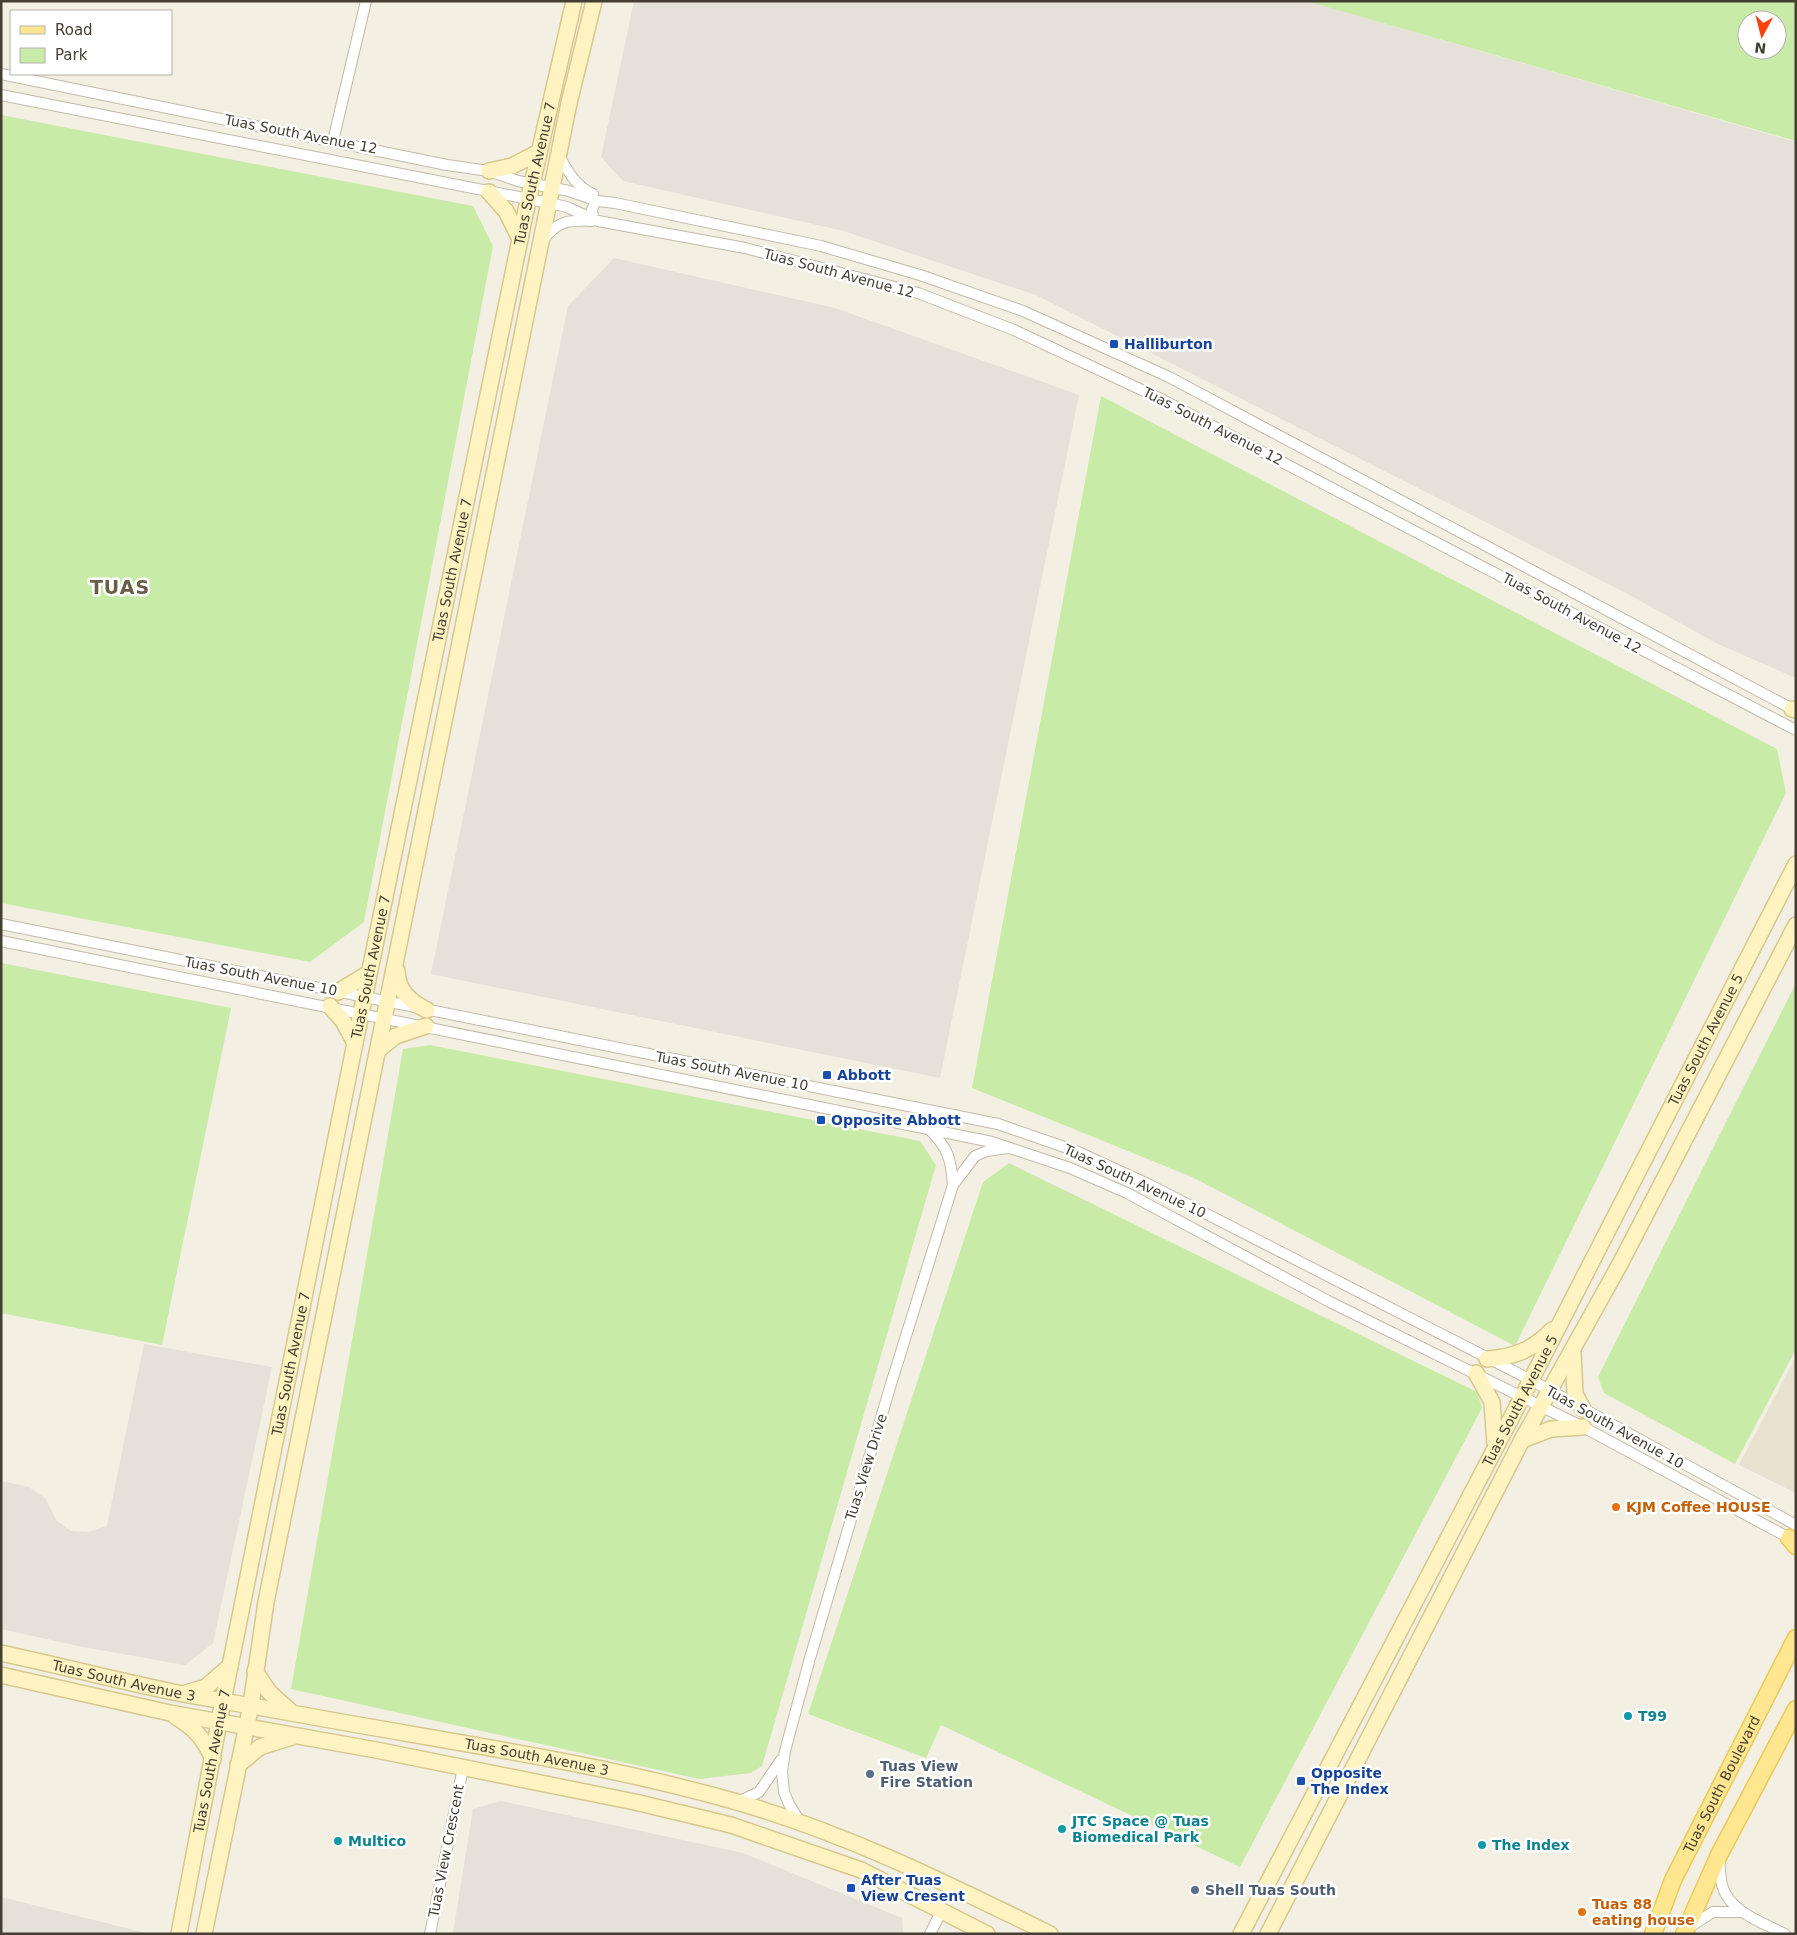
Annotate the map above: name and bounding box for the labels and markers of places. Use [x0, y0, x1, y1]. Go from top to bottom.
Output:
place label: Halliburton [1124, 336, 1213, 352]
marker: Halliburton [1108, 338, 1120, 350]
place label: Abbott [837, 1067, 891, 1083]
marker: Abbott [821, 1069, 833, 1081]
place label: Opposite Abbott [831, 1112, 961, 1128]
marker: Opposite Abbott [815, 1114, 827, 1126]
place label: KJM Coffee HOUSE [1626, 1499, 1771, 1515]
marker: KJM Coffee HOUSE [1610, 1501, 1622, 1513]
place label: T99 [1638, 1708, 1667, 1724]
marker: T99 [1622, 1710, 1634, 1722]
place label: Tuas View Fire Station [880, 1758, 973, 1790]
place label: Opposite The Index [1311, 1765, 1389, 1797]
marker: Tuas View Fire Station [864, 1768, 876, 1780]
marker: Opposite The Index [1295, 1775, 1307, 1787]
place label: JTC Space @ Tuas Biomedical Park [1071, 1813, 1209, 1845]
marker: JTC Space @ Tuas Biomedical Park [1056, 1823, 1068, 1835]
place label: Multico [348, 1833, 406, 1849]
marker: Multico [332, 1835, 344, 1847]
place label: The Index [1492, 1837, 1570, 1853]
marker: The Index [1476, 1839, 1488, 1851]
place label: After Tuas View Cresent [861, 1872, 965, 1904]
marker: After Tuas View Cresent [845, 1882, 857, 1894]
place label: Shell Tuas South [1205, 1882, 1336, 1898]
marker: Shell Tuas South [1189, 1884, 1201, 1896]
place label: Tuas 88 eating house [1592, 1896, 1695, 1928]
marker: Tuas 88 eating house [1576, 1906, 1588, 1918]

